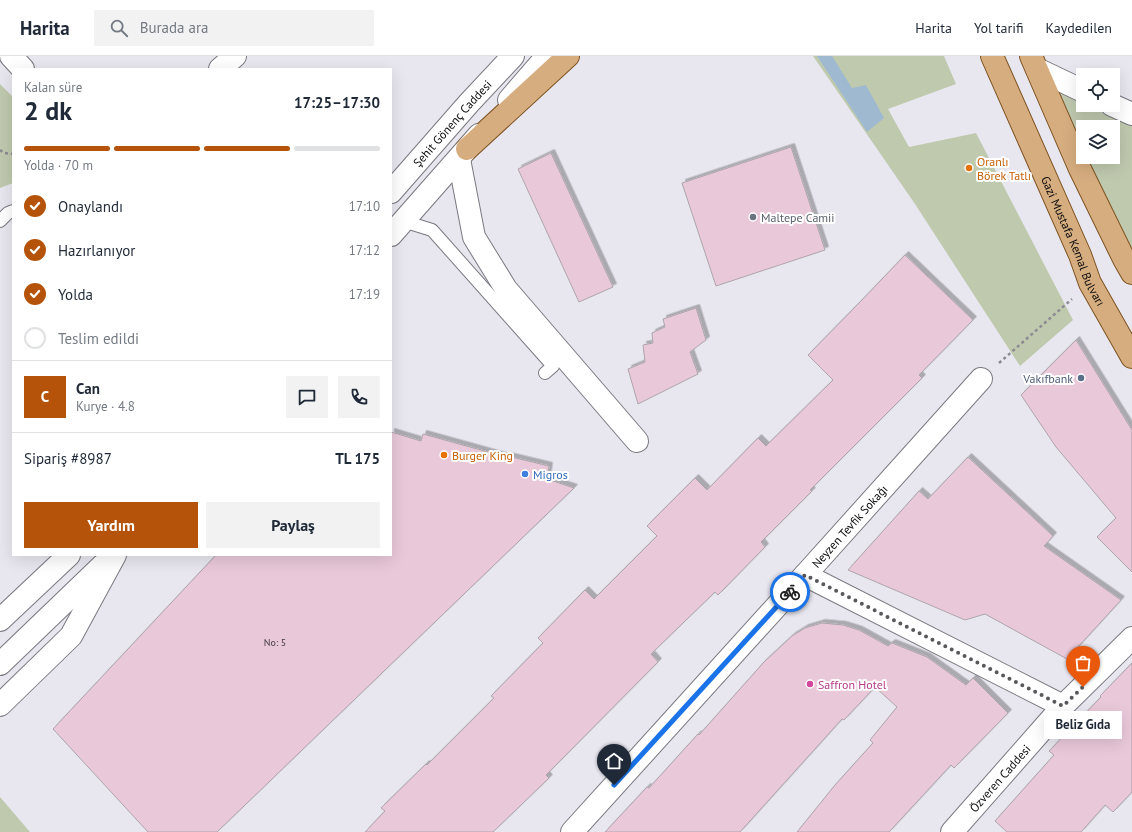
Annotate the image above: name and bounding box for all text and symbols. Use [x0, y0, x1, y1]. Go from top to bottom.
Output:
search box [94, 10, 374, 46]
text: Harita [20, 16, 70, 40]
icon: search [108, 17, 130, 39]
text: Burada ara [140, 18, 209, 37]
text: Harita [915, 19, 952, 37]
text: Yol tarifi [974, 19, 1024, 37]
text: Kaydedilen [1046, 19, 1112, 37]
map controls [1076, 68, 1120, 164]
button: locate [1076, 68, 1120, 112]
street label: Şehit Gönenç Caddesi [409, 77, 494, 169]
text: Kalan süre [24, 79, 82, 96]
text: 17:25–17:30 [294, 93, 380, 112]
text: 2 dk [24, 94, 72, 127]
button: layers [1076, 120, 1120, 164]
place label: Oranlı Börek Tatlı [977, 154, 1031, 183]
text: Yolda · 70 m [24, 157, 93, 174]
marker: Oranlı Börek Tatlı [964, 163, 974, 173]
street label: Gazi Mustafa Kemal Bulvarı [1038, 173, 1109, 308]
icon: check [24, 195, 46, 217]
text: Onaylandı [58, 197, 123, 216]
text: 17:10 [349, 198, 380, 215]
place label: Maltepe Camii [761, 210, 835, 225]
marker: Maltepe Camii [748, 212, 758, 222]
icon: check [24, 239, 46, 261]
text: Hazırlanıyor [58, 241, 135, 260]
text: 17:12 [349, 242, 380, 259]
icon: check [24, 283, 46, 305]
text: Yolda [58, 285, 93, 304]
text: 17:19 [349, 286, 380, 303]
text: Teslim edildi [58, 329, 139, 348]
place label: Vakıfbank [1022, 371, 1073, 386]
marker: Vakıfbank [1076, 373, 1086, 383]
button: chat [286, 376, 328, 418]
button: phone [338, 376, 380, 418]
text: Can [76, 379, 100, 398]
text: C [41, 387, 49, 406]
text: Kurye · 4.8 [76, 398, 135, 415]
place label: Burger King [452, 448, 513, 463]
text: Sipariş #8987 [24, 449, 112, 468]
text: TL 175 [335, 449, 380, 468]
marker: Burger King [439, 450, 449, 460]
place label: Migros [533, 467, 568, 482]
marker: Migros [520, 469, 530, 479]
street label: Neyzen Tevfik Sokağı [808, 481, 890, 570]
button: Yardım [24, 502, 198, 548]
button: Paylaş [206, 502, 380, 548]
courier [770, 572, 810, 612]
icon: bike [779, 581, 801, 603]
house number: No: 5 [264, 636, 286, 649]
pin [1066, 646, 1100, 687]
icon: bag [1072, 652, 1094, 674]
place label: Saffron Hotel [818, 677, 887, 692]
marker: Saffron Hotel [805, 679, 815, 689]
callout: Beliz Gıda [1044, 711, 1122, 739]
text: Beliz Gıda [1055, 716, 1111, 733]
street label: Özveren Caddesi [966, 741, 1033, 815]
pin [597, 744, 631, 785]
icon: home [603, 750, 625, 772]

